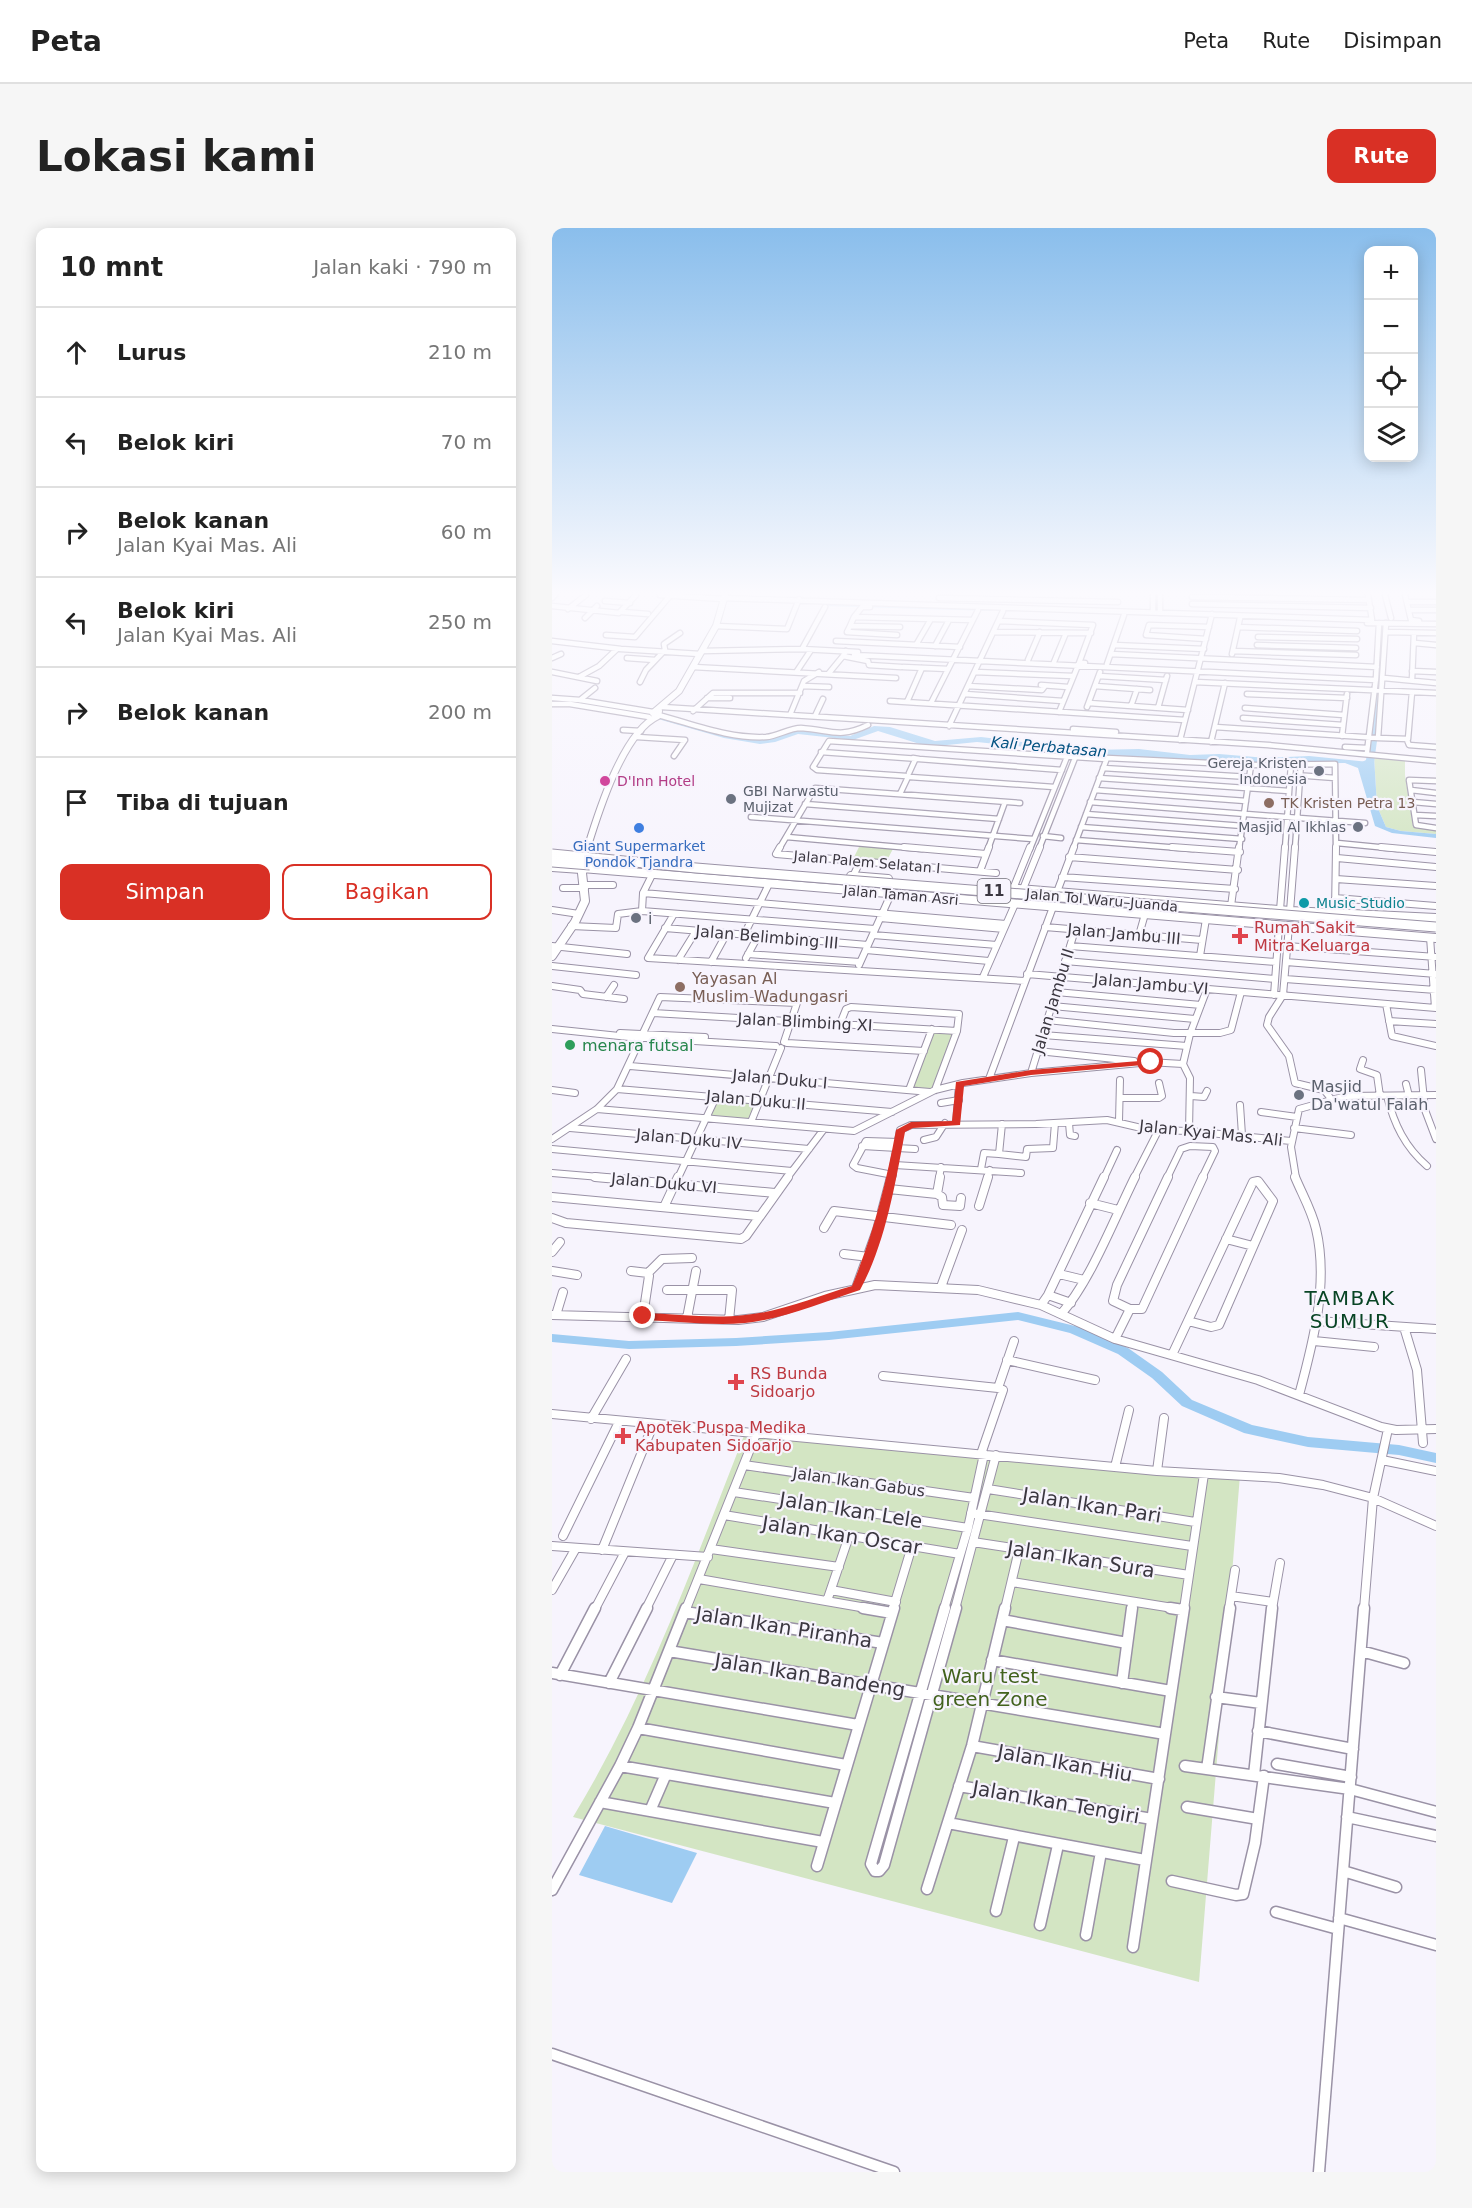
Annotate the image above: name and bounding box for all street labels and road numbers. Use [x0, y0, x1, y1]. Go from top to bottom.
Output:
street label: Jalan Palem Selatan I [792, 848, 941, 876]
road number: 11 [978, 879, 1010, 903]
street label: Jalan Taman Asri [842, 882, 959, 908]
street label: Jalan Tol Waru–Juanda [1024, 885, 1179, 915]
street label: Jalan Jambu III [1066, 919, 1181, 948]
street label: Jalan Belimbing III [694, 921, 839, 953]
street label: Jalan Jambu II [1028, 946, 1078, 1057]
street label: Jalan Jambu VI [1092, 969, 1209, 998]
street label: Jalan Blimbing XI [736, 1009, 873, 1035]
street label: Jalan Duku I [731, 1065, 828, 1093]
street label: Jalan Duku II [704, 1086, 807, 1114]
street label: Jalan Kyai Mas. Ali [1137, 1116, 1284, 1150]
street label: Jalan Duku IV [634, 1125, 743, 1153]
street label: Jalan Duku VI [609, 1169, 718, 1197]
street label: Jalan Ikan Gabus [791, 1463, 926, 1501]
street label: Jalan Ikan Pari [1019, 1482, 1163, 1528]
street label: Jalan Ikan Lele [776, 1487, 924, 1533]
street label: Jalan Ikan Oscar [759, 1510, 924, 1560]
street label: Jalan Ikan Sura [1003, 1535, 1157, 1583]
street label: Jalan Ikan Piranha [692, 1601, 874, 1653]
street label: Jalan Ikan Bandeng [711, 1648, 907, 1702]
street label: Jalan Ikan Hiu [994, 1739, 1134, 1787]
street label: Jalan Ikan Tengiri [969, 1775, 1141, 1829]

